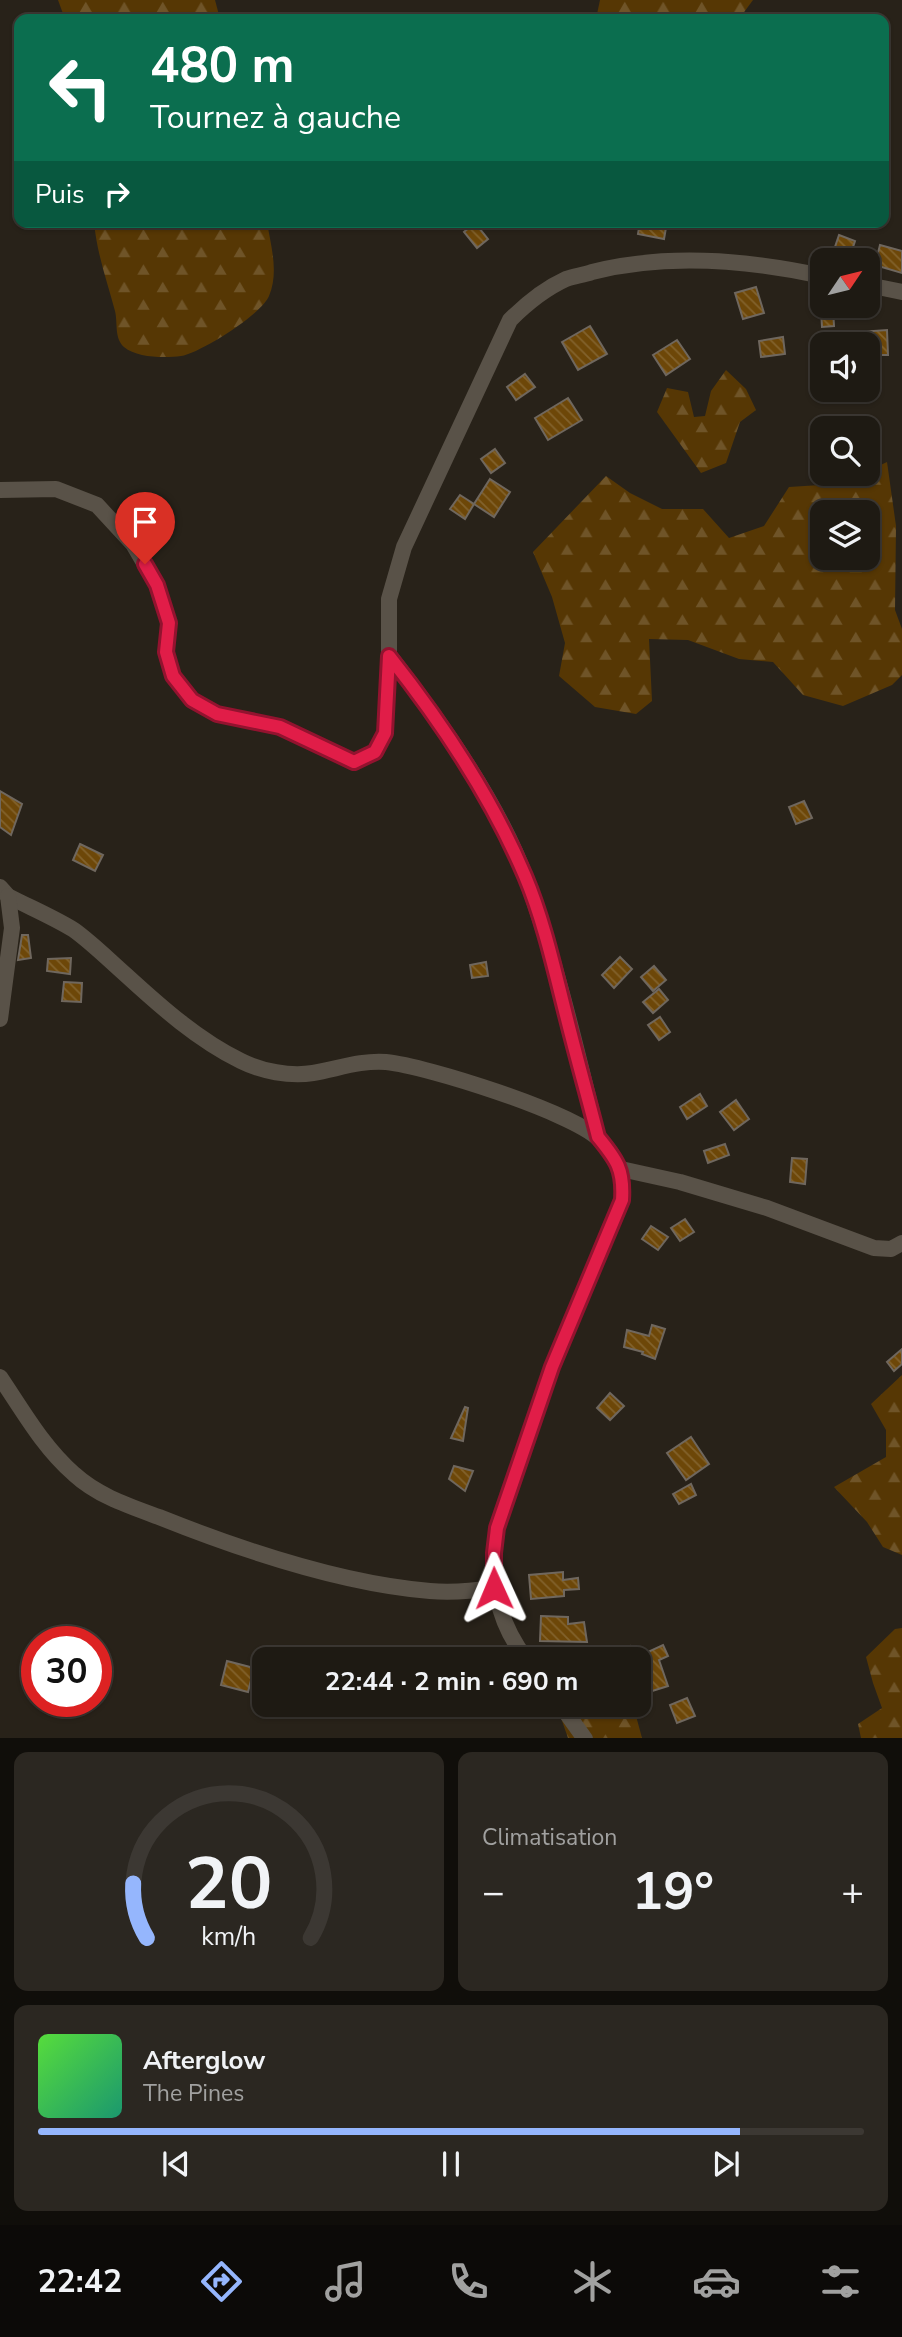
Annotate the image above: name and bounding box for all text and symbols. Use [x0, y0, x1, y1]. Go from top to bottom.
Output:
text: 480 m [150, 32, 294, 99]
icon: left [35, 42, 126, 133]
text: Tournez à gauche [150, 96, 401, 139]
icon: right [98, 175, 136, 213]
text: Puis [35, 177, 84, 212]
north arrow [810, 248, 880, 318]
map controls [810, 248, 880, 570]
button: sound [810, 332, 880, 402]
button: search [810, 416, 880, 486]
pin [115, 492, 175, 564]
button: layers [810, 500, 880, 570]
icon: arrive [126, 503, 164, 541]
position arrow [457, 1551, 531, 1625]
speed limit sign: 30 [21, 1626, 112, 1717]
text: 22:44 · 2 min · 690 m [325, 1664, 578, 1699]
text: Climatisation [482, 1822, 617, 1853]
text: 20 [185, 1834, 273, 1934]
text: 19° [632, 1856, 714, 1927]
text: − [482, 1867, 505, 1918]
text: + [841, 1867, 864, 1918]
text: km/h [201, 1919, 257, 1953]
text: Afterglow [143, 2043, 266, 2078]
text: The Pines [143, 2078, 244, 2109]
icon: previous [157, 2145, 195, 2183]
icon: pause [432, 2145, 470, 2183]
icon: next [707, 2145, 745, 2183]
icon: directions [197, 2257, 246, 2306]
icon: music [321, 2257, 370, 2306]
icon: phone [444, 2257, 493, 2306]
icon: climate [568, 2257, 617, 2306]
icon: car [692, 2257, 741, 2306]
icon: filters [816, 2257, 865, 2306]
text: 22:42 [37, 2260, 122, 2303]

